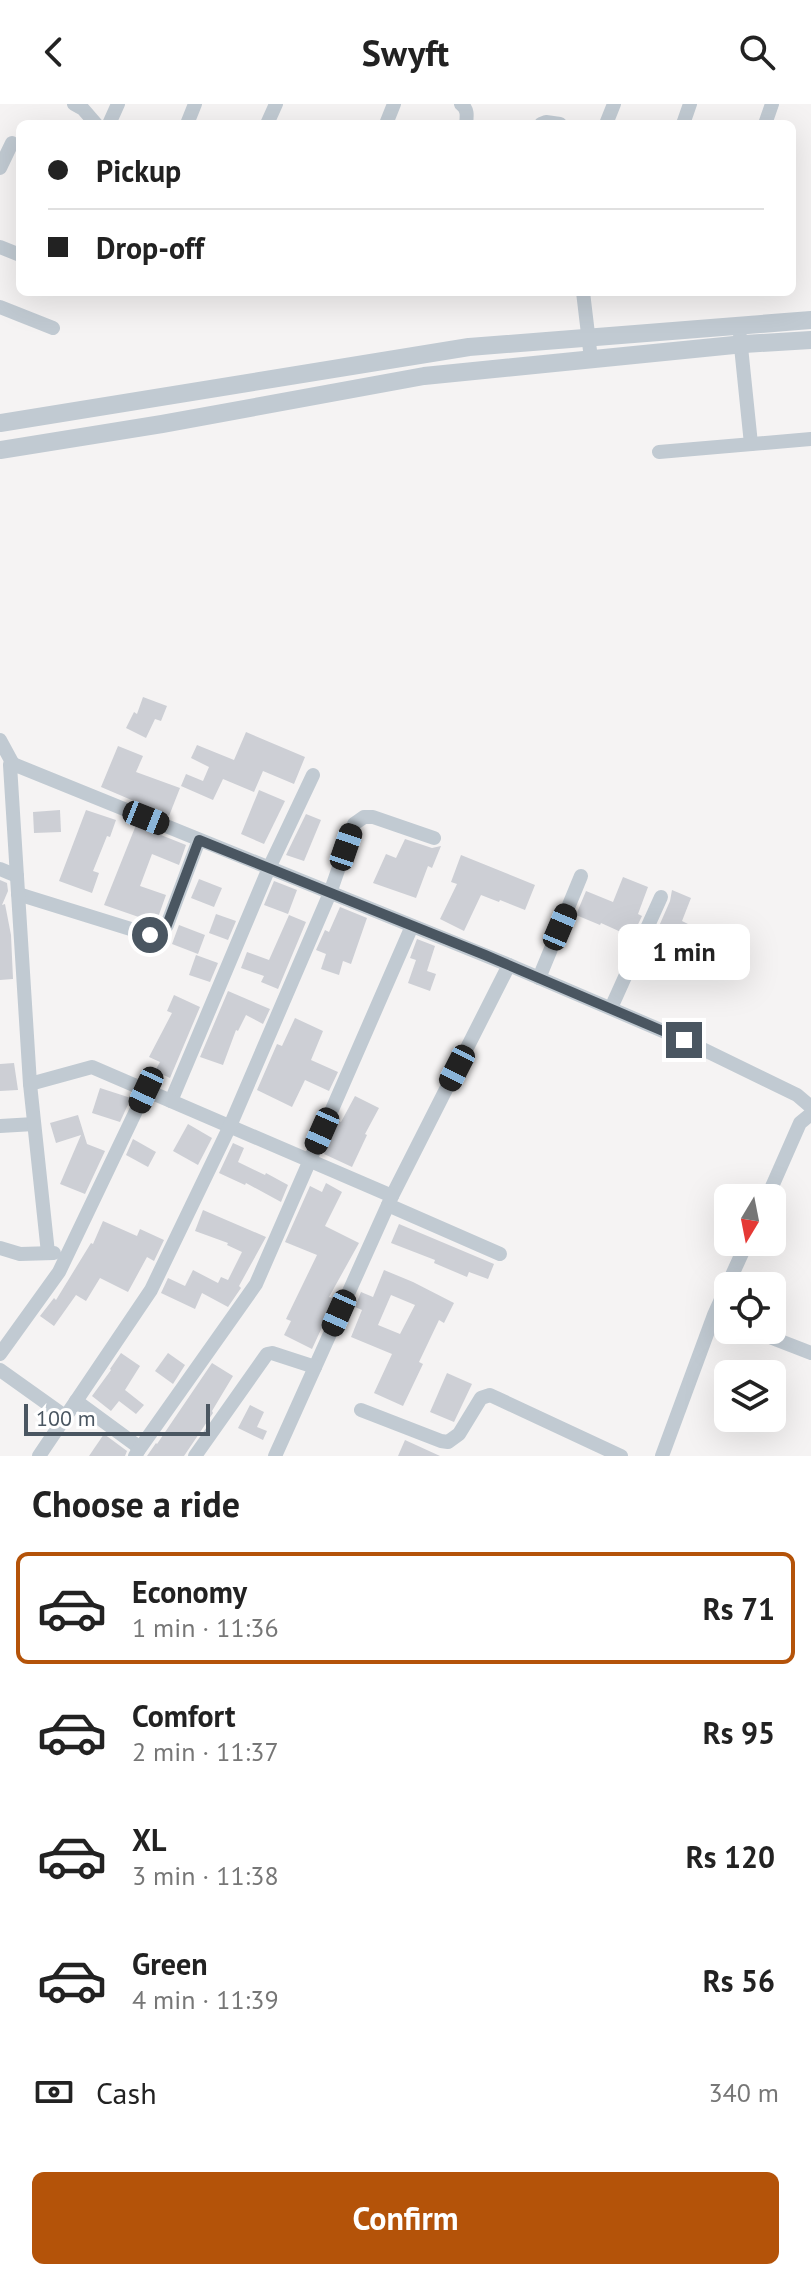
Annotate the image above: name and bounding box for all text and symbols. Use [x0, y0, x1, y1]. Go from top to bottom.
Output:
text: Swyft [362, 29, 449, 76]
icon: back [32, 30, 76, 74]
icon: search [735, 30, 779, 74]
text: Pickup [96, 151, 181, 190]
text: Drop-off [96, 228, 204, 267]
car [119, 798, 173, 838]
car [327, 820, 365, 874]
car [540, 900, 580, 954]
route start [132, 917, 168, 953]
callout: 1 min [618, 924, 750, 980]
text: 1 min [652, 935, 716, 968]
route end [666, 1022, 702, 1058]
car [435, 1041, 479, 1095]
car [125, 1063, 167, 1117]
car [301, 1104, 343, 1158]
north arrow [714, 1184, 786, 1256]
map controls [714, 1184, 786, 1432]
button: locate [714, 1272, 786, 1344]
car [318, 1286, 360, 1340]
button: layers [714, 1360, 786, 1432]
scale bar [24, 1400, 210, 1436]
text: 100 m [36, 1404, 96, 1432]
text: Choose a ride [32, 1480, 240, 1527]
icon: car [36, 1572, 108, 1644]
text: Economy [132, 1572, 247, 1611]
text: Rs 71 [703, 1589, 775, 1628]
text: 1 min · 11:36 [132, 1611, 279, 1644]
icon: car [36, 1696, 108, 1768]
text: Comfort [132, 1696, 235, 1735]
text: Rs 95 [703, 1713, 775, 1752]
text: 2 min · 11:37 [132, 1735, 279, 1768]
icon: car [36, 1820, 108, 1892]
text: XL [132, 1820, 166, 1859]
text: Rs 120 [686, 1837, 775, 1876]
text: 3 min · 11:38 [132, 1859, 279, 1892]
icon: car [36, 1944, 108, 2016]
text: Green [132, 1944, 207, 1983]
text: Rs 56 [703, 1961, 775, 2000]
text: 4 min · 11:39 [132, 1983, 279, 2016]
icon: cash [32, 2070, 76, 2114]
text: Cash [96, 2073, 157, 2112]
text: 340 m [708, 2076, 779, 2109]
button: Confirm [32, 2172, 779, 2264]

